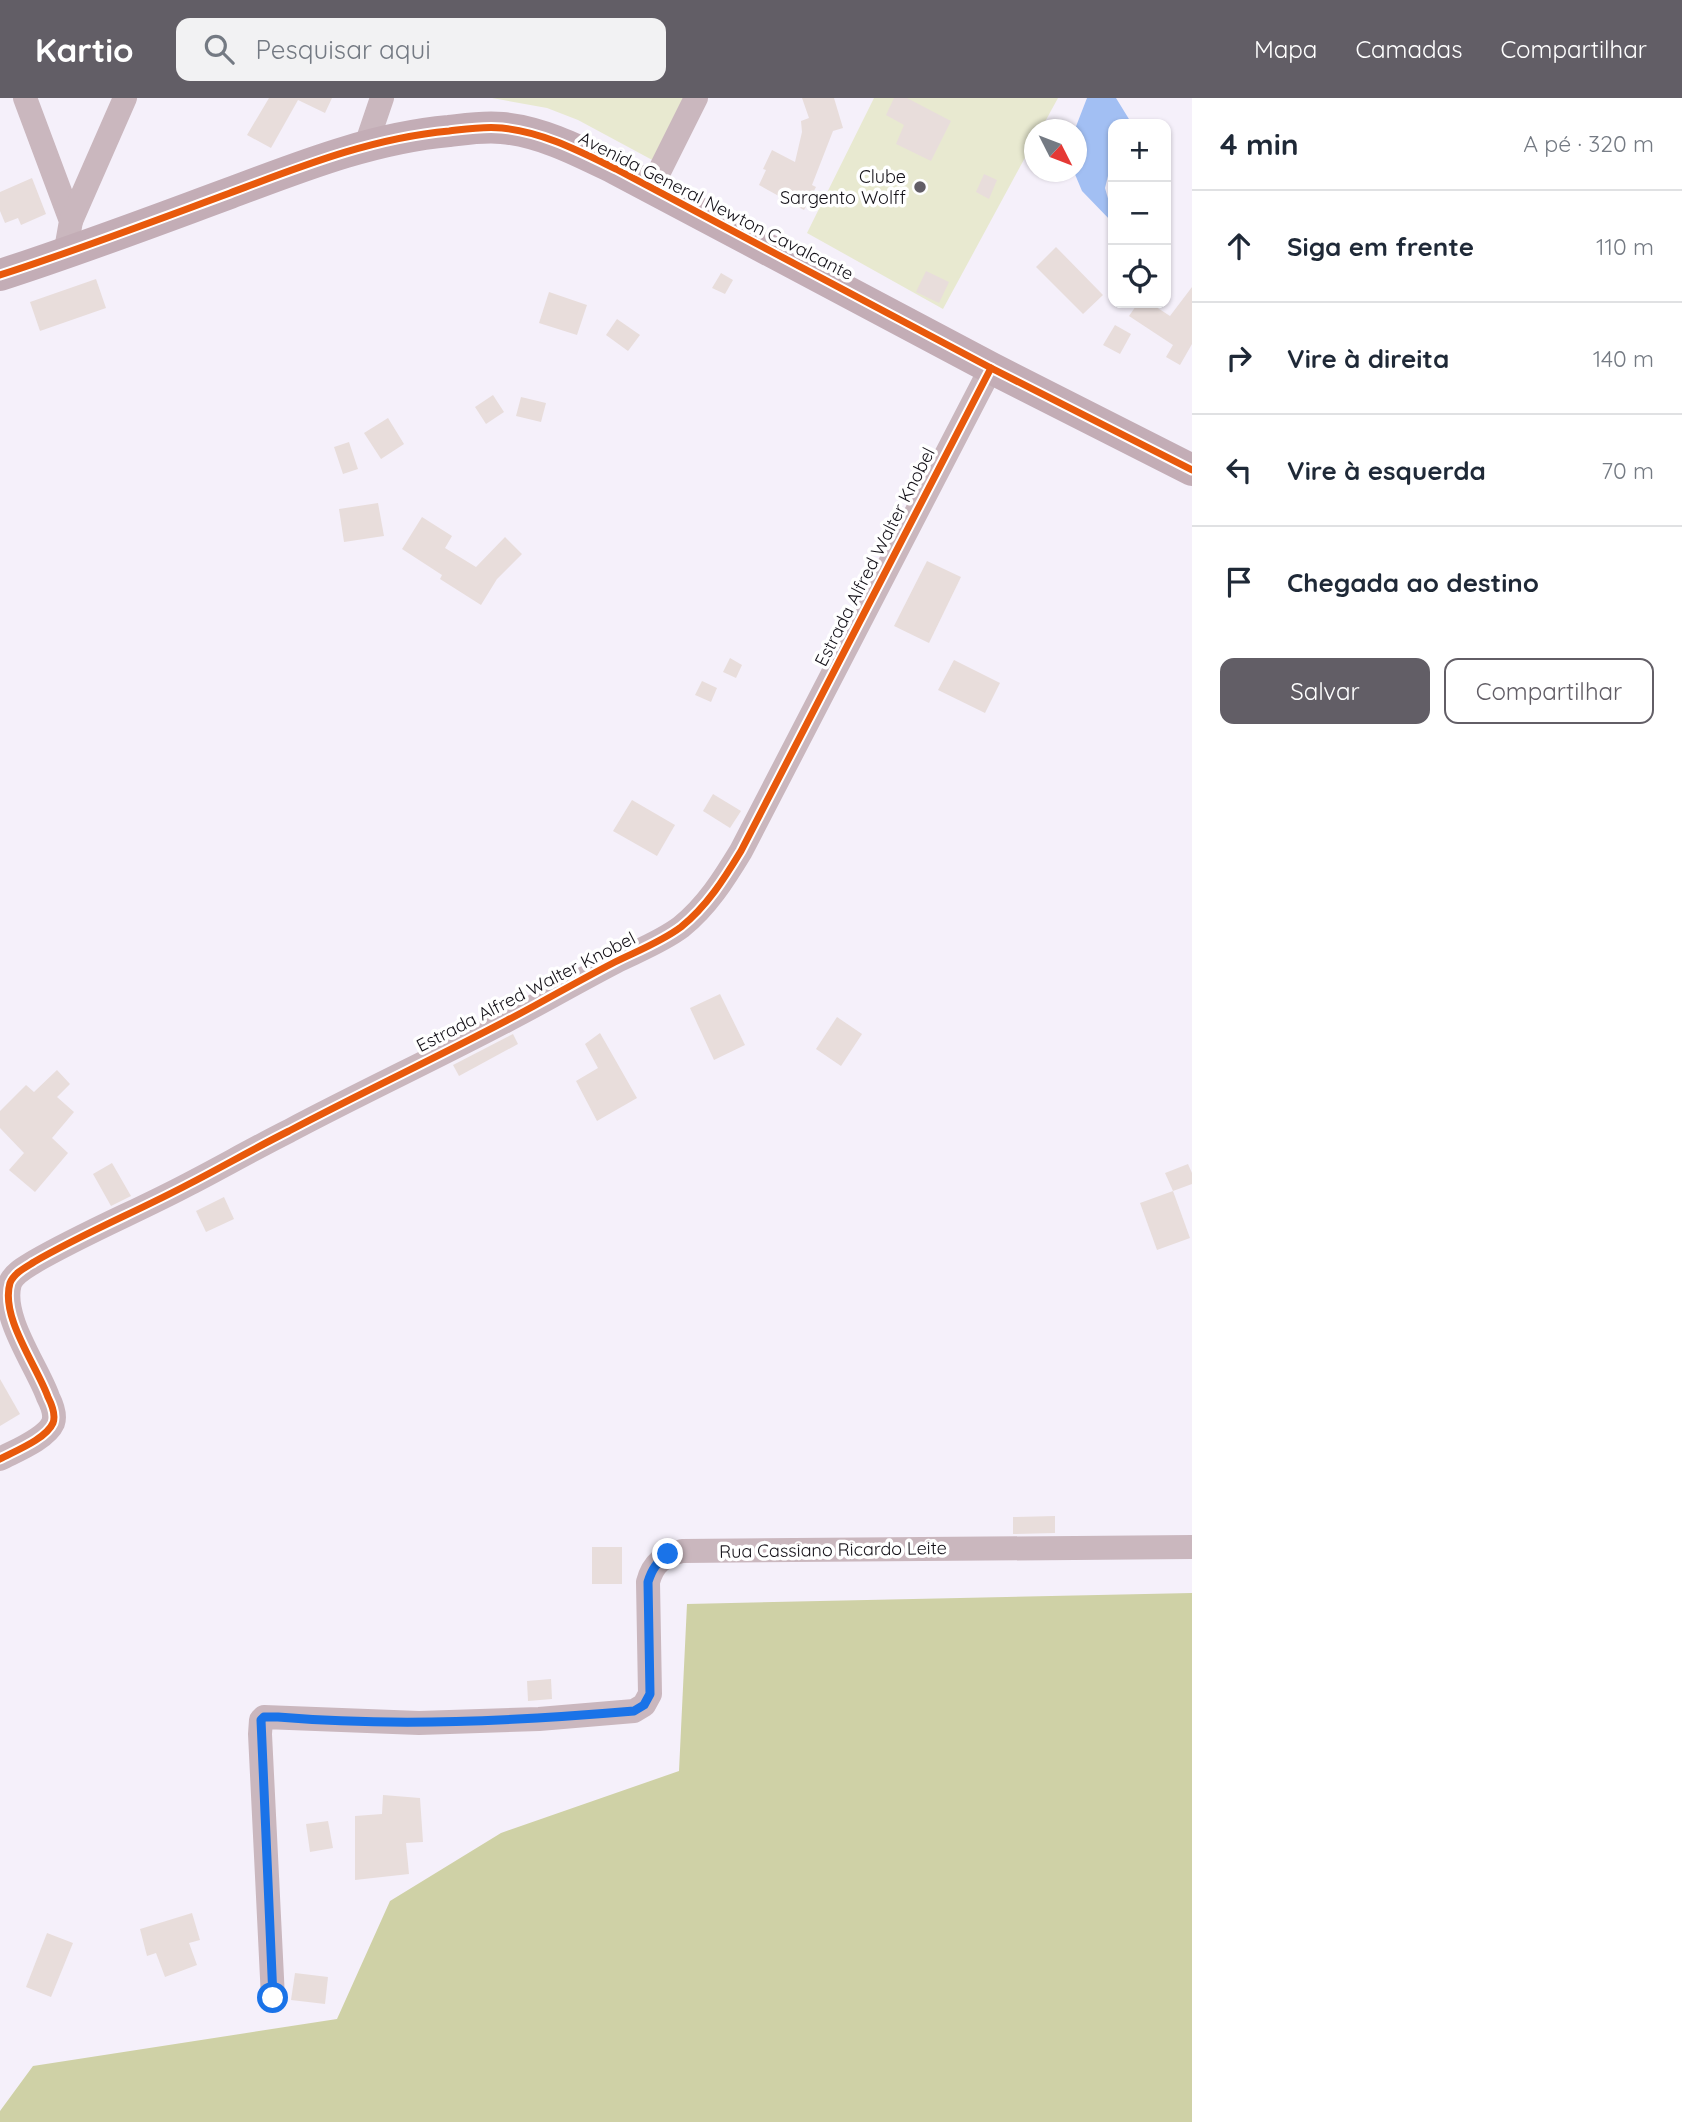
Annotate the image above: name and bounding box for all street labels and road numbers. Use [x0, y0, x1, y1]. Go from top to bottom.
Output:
street label: Avenida General Newton Cavalcante [575, 126, 857, 285]
street label: Estrada Alfred Walter Knobel [809, 443, 940, 670]
street label: Estrada Alfred Walter Knobel [412, 926, 639, 1057]
street label: Rua Cassiano Ricardo Leite [719, 1536, 947, 1563]

